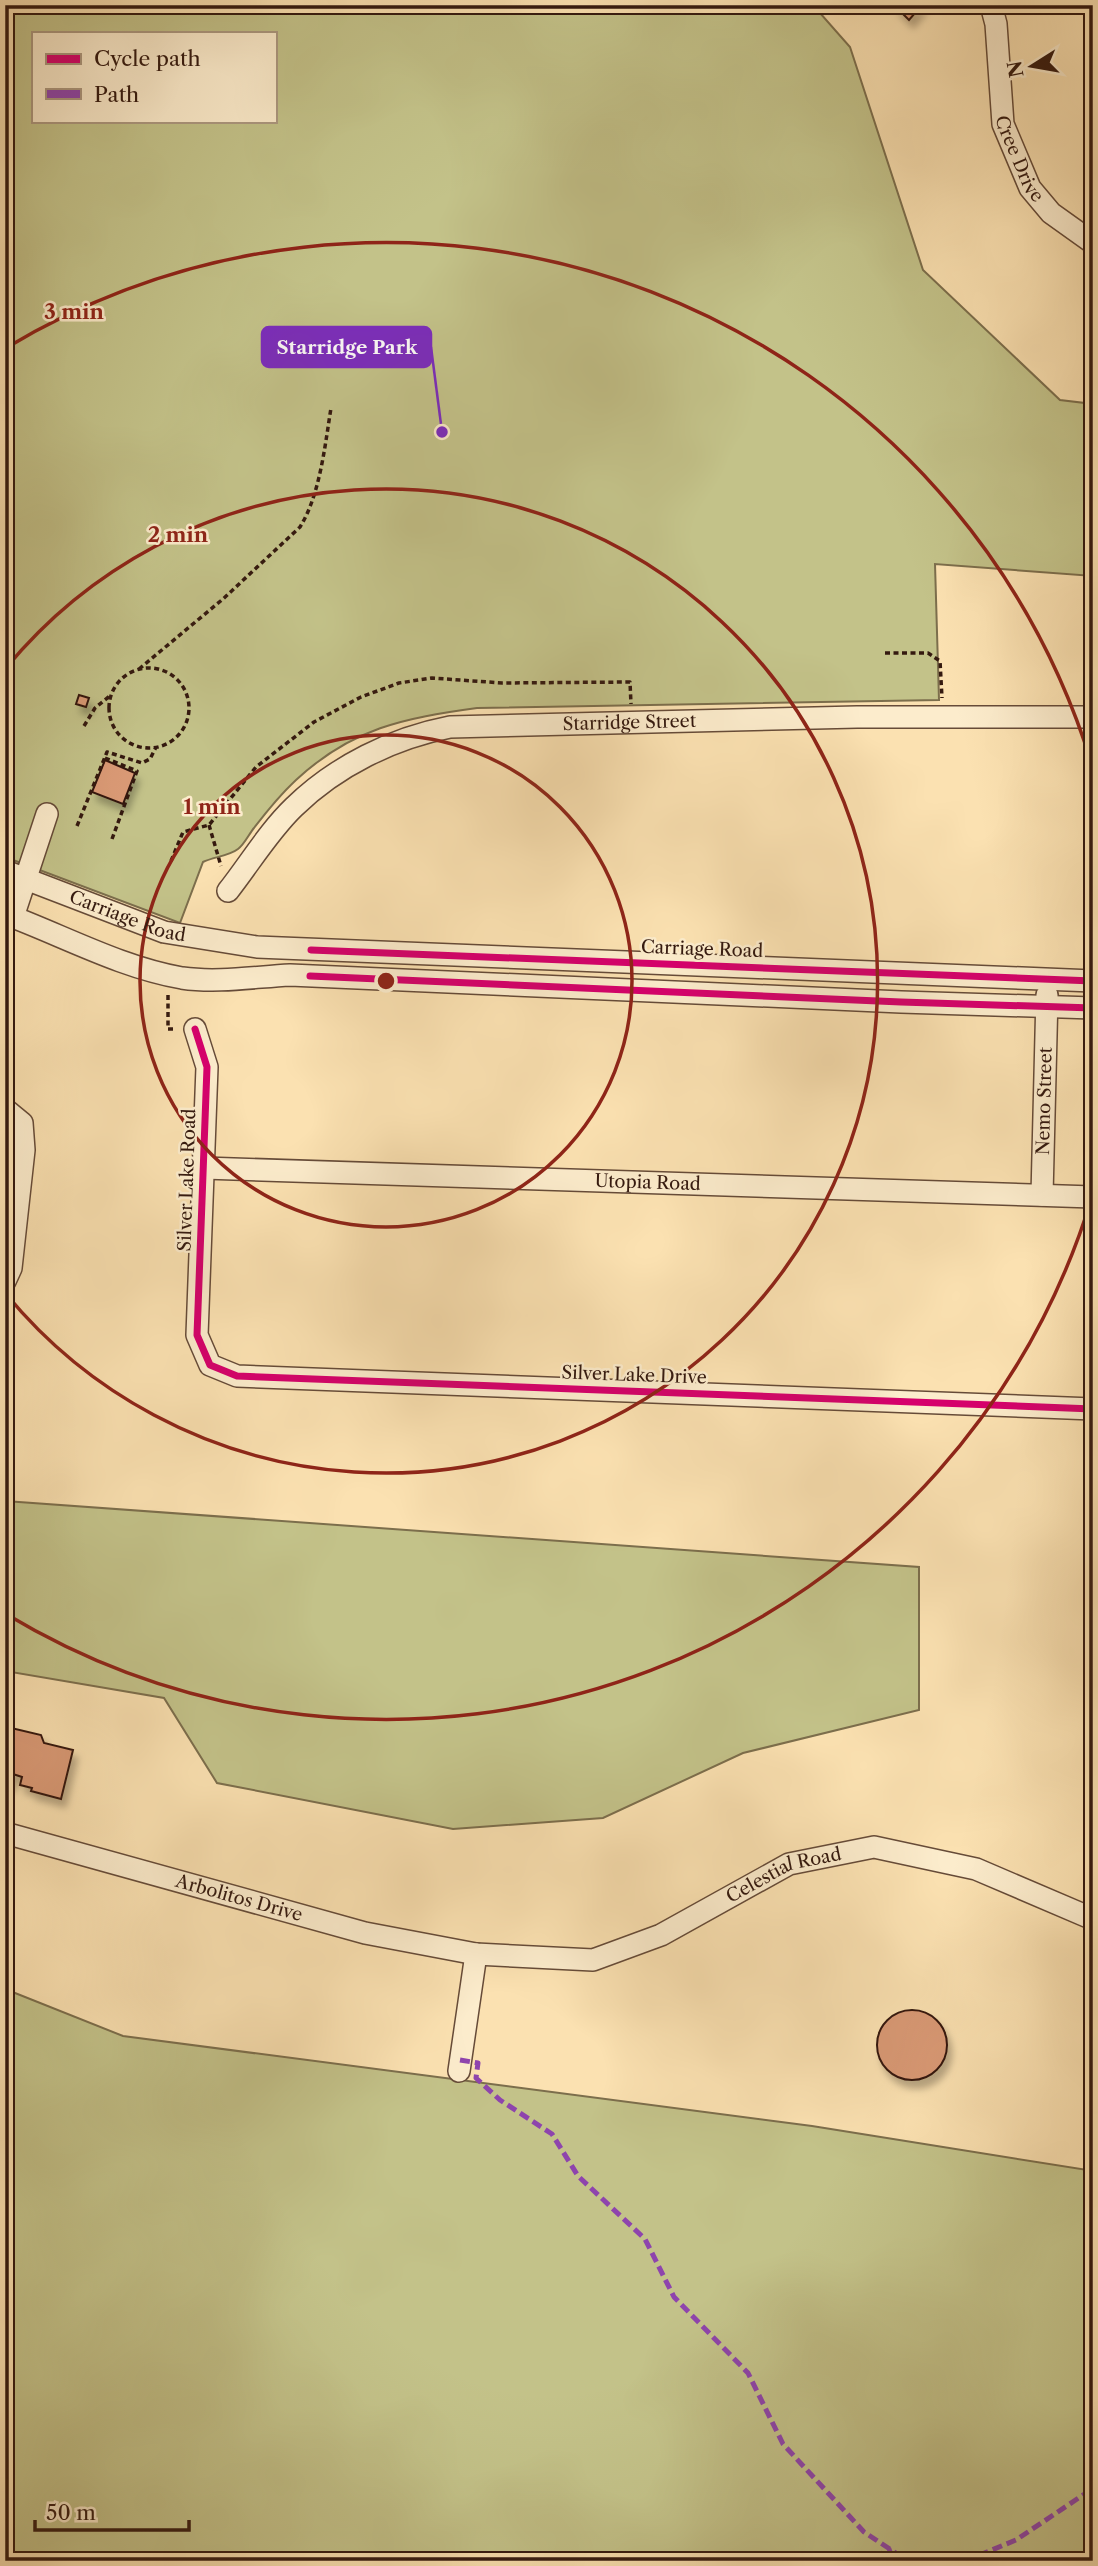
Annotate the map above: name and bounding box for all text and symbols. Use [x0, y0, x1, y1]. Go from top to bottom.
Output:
legend [32, 32, 276, 122]
north arrow [996, 32, 1066, 102]
text: Cycle path [94, 46, 201, 71]
text: N [1003, 59, 1029, 79]
text: Path [94, 82, 139, 107]
street label: Cree Drive [991, 115, 1048, 207]
text: 3 min [44, 299, 105, 324]
callout: Starridge Park [262, 327, 431, 367]
text: Starridge Park [276, 336, 418, 359]
text: 2 min [148, 522, 209, 547]
street label: Starridge Street [562, 710, 697, 735]
text: 1 min [183, 794, 241, 819]
street label: Carriage Road [66, 886, 187, 946]
street label: Carriage Road [640, 936, 764, 962]
centre of rings [374, 969, 398, 993]
street label: Nemo Street [1032, 1046, 1057, 1155]
street label: Silver Lake Road [174, 1108, 200, 1252]
street label: Utopia Road [594, 1170, 701, 1195]
street label: Silver Lake Drive [561, 1361, 707, 1389]
street label: Celestial Road [722, 1843, 843, 1908]
street label: Arbolitos Drive [172, 1870, 305, 1926]
scale bar [35, 2489, 189, 2533]
text: 50 m [46, 2500, 96, 2525]

